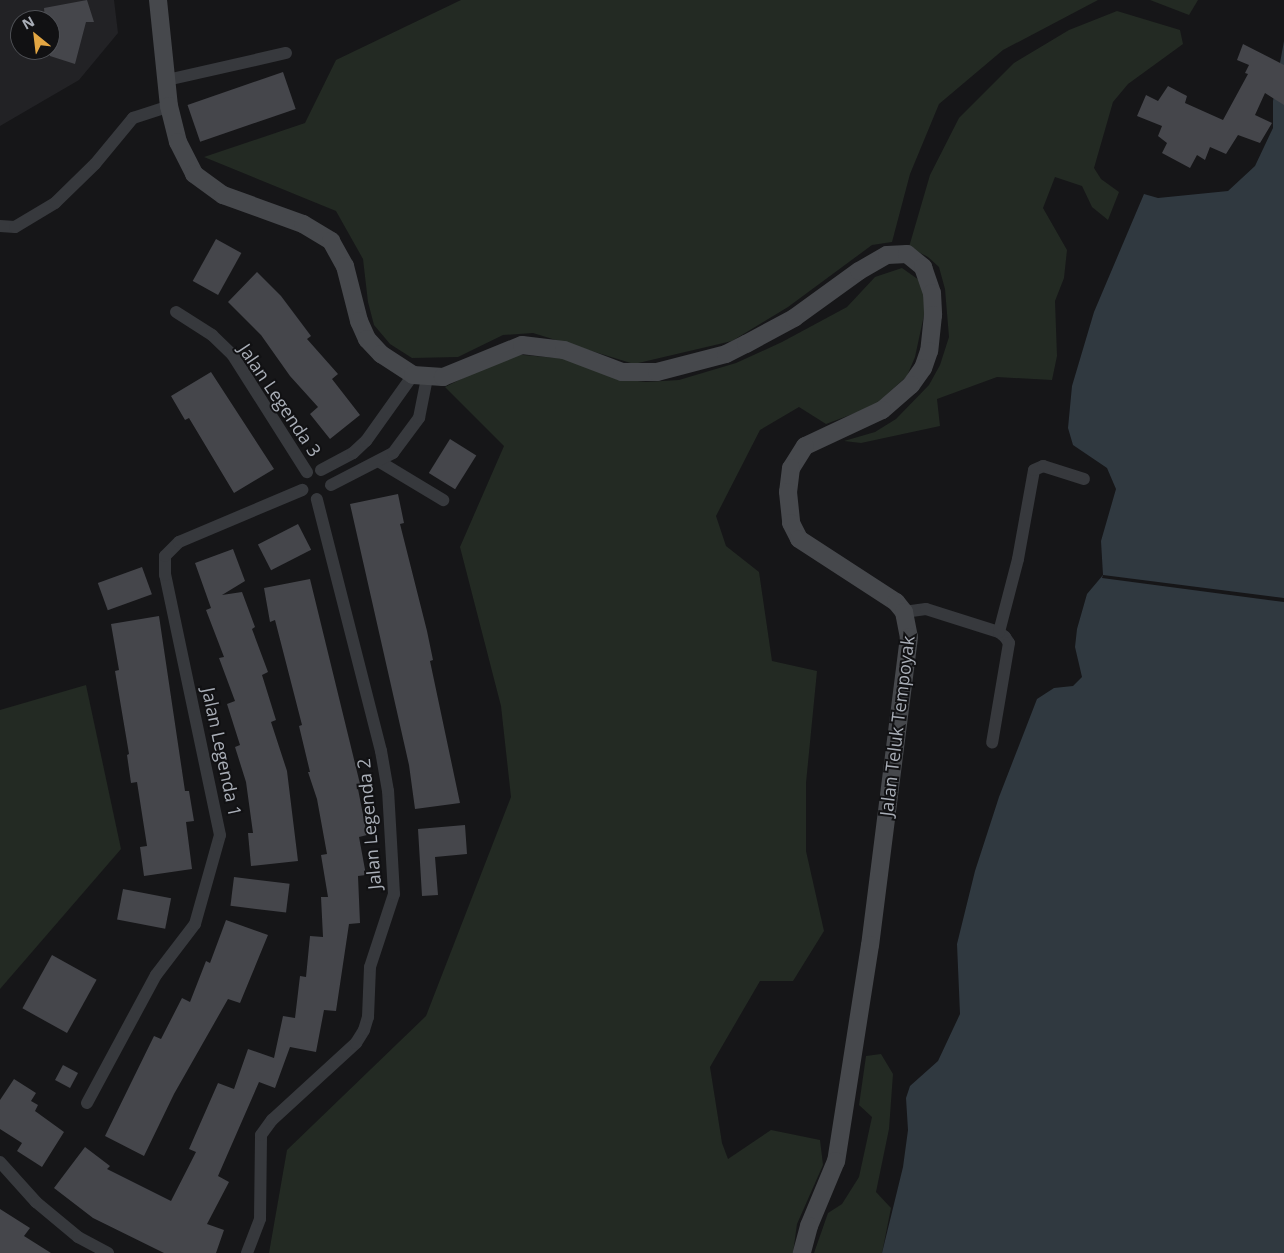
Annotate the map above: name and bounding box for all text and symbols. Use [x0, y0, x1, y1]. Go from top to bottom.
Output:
north arrow [10, 10, 60, 60]
text: N [18, 11, 38, 33]
street label: Jalan Legenda 3 [234, 339, 326, 461]
street label: Jalan Teluk Tempoyak [875, 634, 919, 818]
street label: Jalan Legenda 1 [198, 685, 246, 819]
street label: Jalan Legenda 2 [353, 758, 385, 890]

